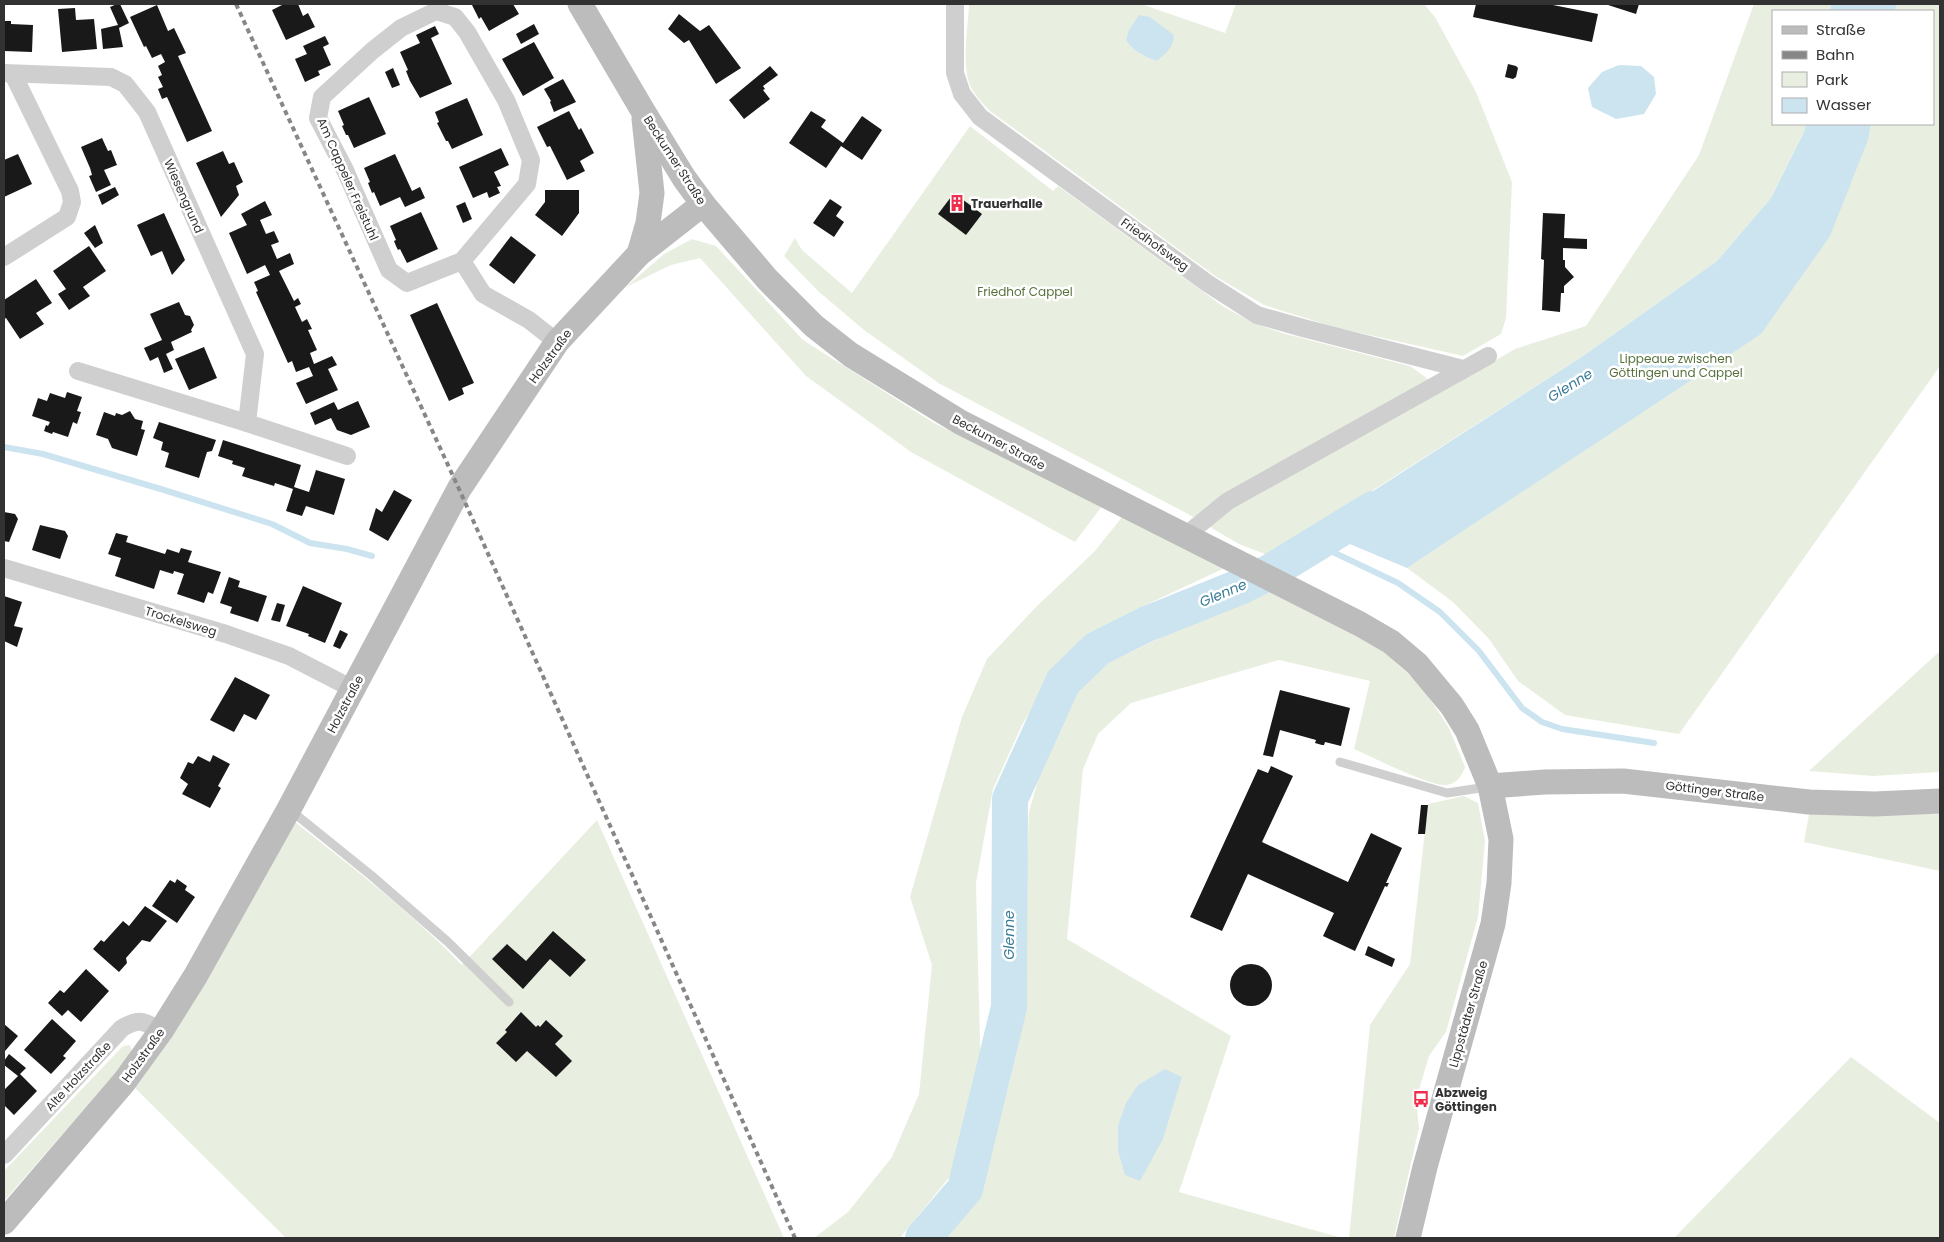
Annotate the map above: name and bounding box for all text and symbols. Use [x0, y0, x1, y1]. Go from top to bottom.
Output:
legend [1772, 10, 1934, 125]
text: Straße [1816, 19, 1866, 40]
text: Bahn [1816, 44, 1855, 65]
text: Park [1816, 69, 1848, 90]
text: Wasser [1816, 94, 1872, 115]
street label: Beckumer Straße [640, 112, 710, 208]
street label: Am Cappeler Freistuhl [313, 115, 383, 243]
street label: Wiesengrund [160, 156, 208, 236]
building icon: Trauerhalle [947, 193, 967, 213]
place label: Trauerhalle [971, 195, 1043, 212]
street label: Friedhofsweg [1118, 214, 1192, 274]
park label: Friedhof Cappel [977, 283, 1073, 300]
street label: Holzstraße [525, 325, 575, 387]
park label: Lippeaue zwischen Göttingen und Cappel [1609, 350, 1743, 381]
water label: Glenne [1544, 363, 1597, 407]
street label: Beckumer Straße [950, 410, 1048, 474]
water label: Glenne [1196, 574, 1250, 612]
street label: Trockelsweg [143, 602, 219, 640]
street label: Holzstraße [323, 672, 367, 736]
street label: Göttinger Straße [1665, 777, 1765, 805]
water label: Glenne [999, 910, 1019, 960]
street label: Lippstädter Straße [1445, 959, 1491, 1069]
street label: Holzstraße [118, 1024, 168, 1086]
street label: Alte Holzstraße [41, 1038, 115, 1114]
place label: Abzweig Göttingen [1435, 1084, 1497, 1115]
bus stop icon: Abzweig Göttingen [1411, 1089, 1431, 1109]

